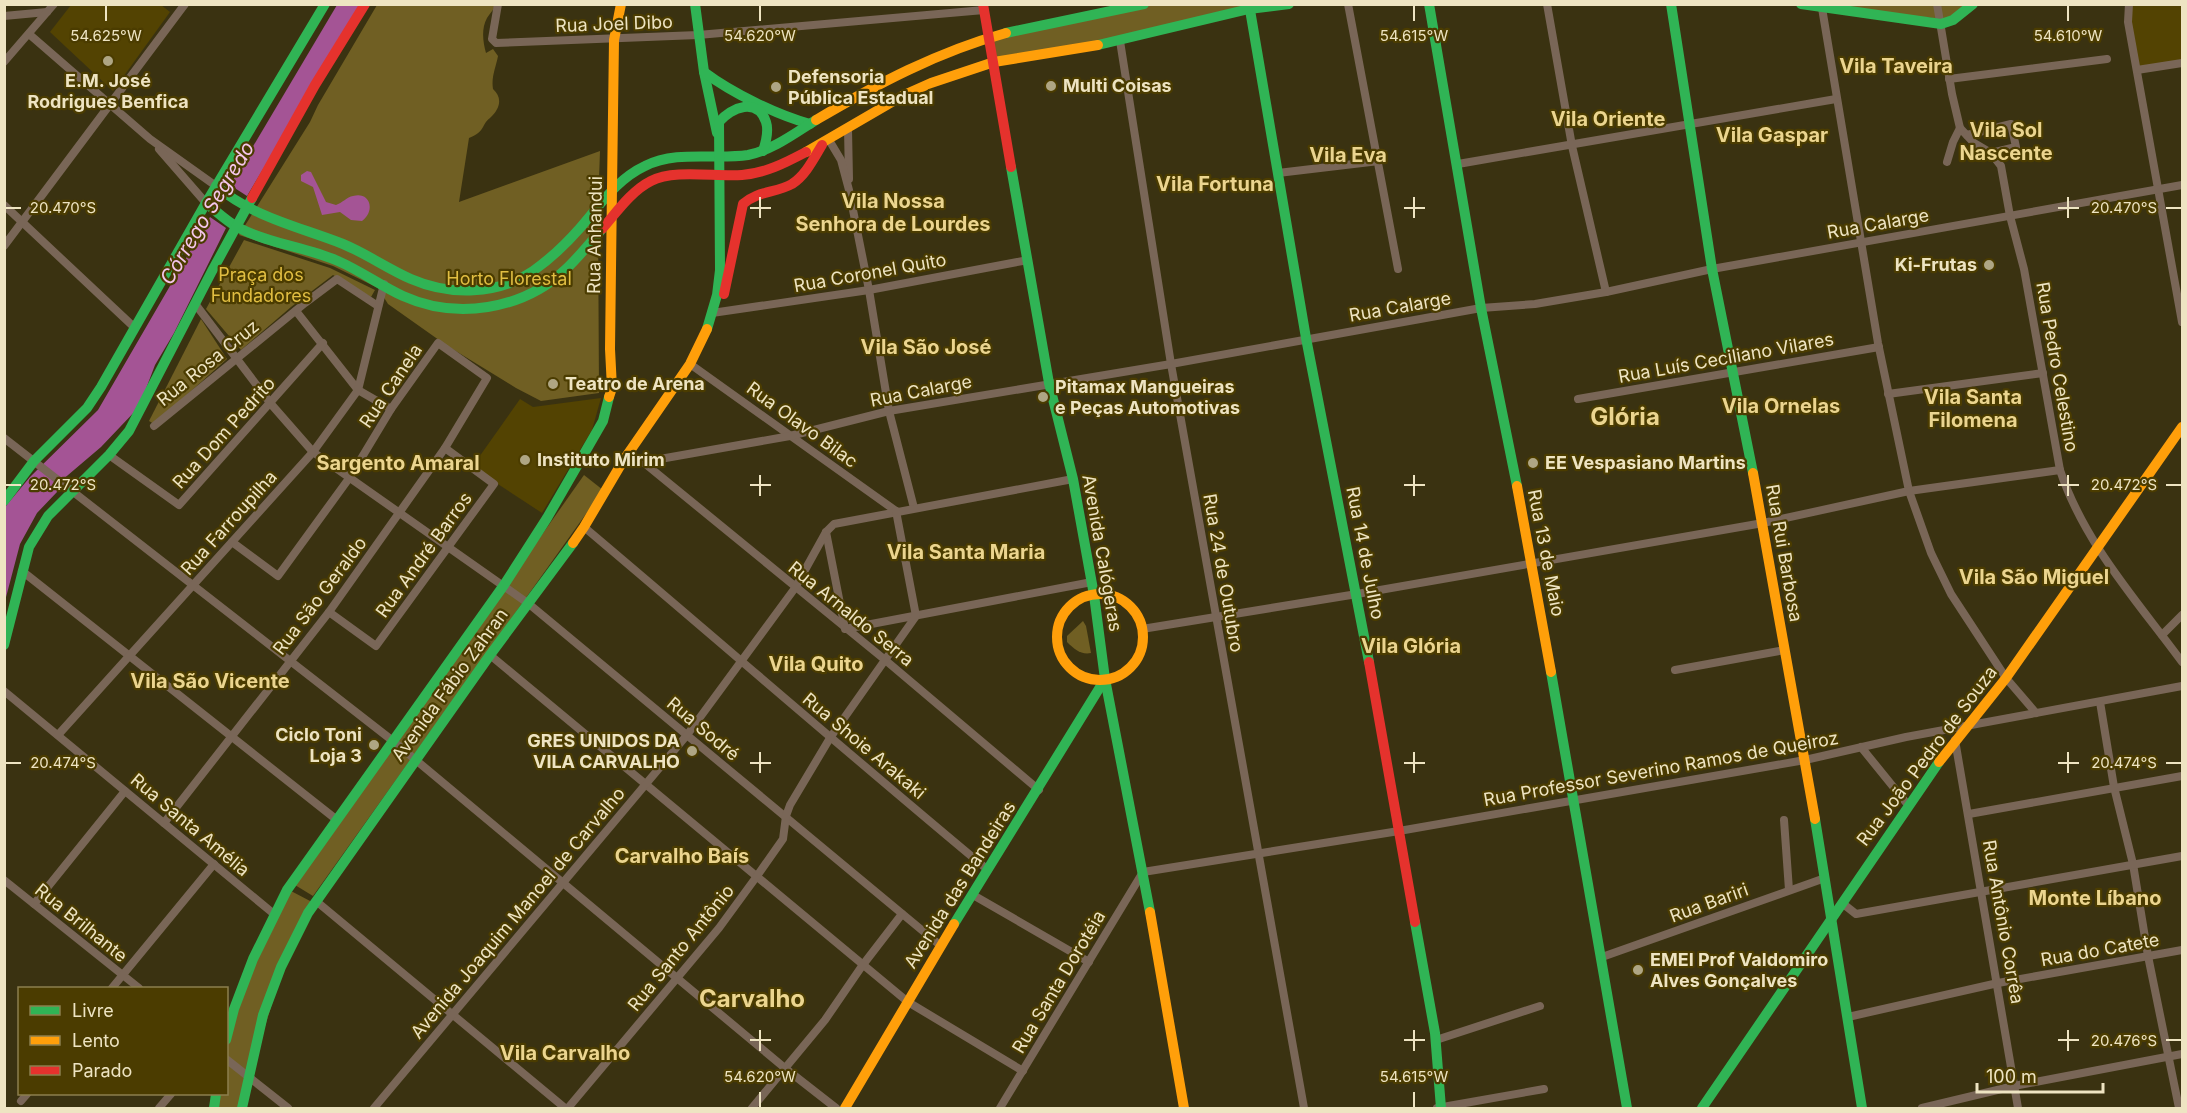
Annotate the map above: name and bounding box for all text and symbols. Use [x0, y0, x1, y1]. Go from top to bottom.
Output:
street label: Rua Joel Dibo [555, 11, 673, 36]
text: 54.625°W [70, 26, 142, 45]
text: 54.620°W [724, 26, 796, 45]
text: 54.615°W [1380, 26, 1448, 45]
text: 54.610°W [2034, 26, 2103, 45]
marker: E.M. José Rodrigues Benfica [101, 54, 115, 68]
district label: Vila Taveira [1839, 54, 1953, 78]
place label: Defensoria Pública Estadual [788, 66, 933, 108]
place label: E.M. José Rodrigues Benfica [27, 70, 189, 112]
place label: Multi Coisas [1063, 75, 1172, 96]
marker: Multi Coisas [1044, 79, 1058, 93]
marker: Defensoria Pública Estadual [769, 80, 783, 94]
district label: Vila Oriente [1551, 107, 1665, 131]
district label: Vila Sol Nascente [1959, 118, 2053, 165]
district label: Vila Gaspar [1716, 123, 1828, 147]
water label: Córrego Segredo [155, 137, 259, 289]
district label: Vila Eva [1309, 143, 1387, 167]
district label: Vila Fortuna [1156, 172, 1274, 196]
street label: Rua Anhandui [583, 176, 606, 294]
district label: Vila Nossa Senhora de Lourdes [795, 189, 991, 236]
text: 20.470°S [30, 198, 96, 217]
text: 20.470°S [2091, 198, 2157, 217]
street label: Rua Calarge [1825, 204, 1931, 243]
street label: Rua Coronel Quito [792, 249, 948, 296]
place label: Ki-Frutas [1895, 254, 1977, 275]
marker: Ki-Frutas [1982, 258, 1996, 272]
park label: Praça dos Fundadores [211, 264, 311, 306]
park label: Horto Florestal [446, 268, 572, 289]
street label: Rua Pedro Celestino [2032, 280, 2083, 454]
street label: Rua Calarge [1347, 287, 1453, 326]
street label: Rua Rosa Cruz [153, 315, 263, 410]
street label: Rua Luís Ceciliano Vilares [1617, 328, 1835, 387]
district label: Vila São José [861, 335, 992, 359]
street label: Rua Canela [355, 340, 426, 431]
street label: Rua Calarge [868, 370, 974, 411]
street label: Rua Dom Pedrito [168, 373, 279, 493]
place label: Teatro de Arena [565, 373, 705, 394]
place label: Pitamax Mangueiras e Peças Automotivas [1055, 376, 1240, 418]
marker: Teatro de Arena [546, 377, 560, 391]
street label: Rua Olavo Bilac [743, 377, 862, 472]
district label: Vila Santa Filomena [1924, 385, 2022, 432]
marker: Pitamax Mangueiras e Peças Automotivas [1036, 390, 1050, 404]
district label: Vila Ornelas [1722, 394, 1840, 418]
district label: Glória [1590, 402, 1660, 431]
place label: Instituto Mirim [537, 449, 665, 470]
district label: Sargento Amaral [316, 451, 480, 475]
place label: EE Vespasiano Martins [1545, 452, 1746, 473]
marker: Instituto Mirim [518, 453, 532, 467]
marker: EE Vespasiano Martins [1526, 456, 1540, 470]
street label: Rua Farroupilha [176, 466, 281, 579]
street label: Avenida Calógeras [1078, 473, 1127, 633]
text: 20.472°S [30, 475, 96, 494]
text: 20.472°S [2091, 475, 2157, 494]
street label: Rua Rui Barbosa [1762, 482, 1807, 623]
street label: Rua 14 de Julho [1342, 485, 1389, 621]
street label: Rua André Barros [371, 488, 476, 621]
street label: Rua 13 de Maio [1524, 488, 1569, 618]
street label: Rua 24 de Outubro [1199, 492, 1248, 654]
street label: Rua São Geraldo [269, 533, 371, 659]
district label: Vila Santa Maria [887, 540, 1045, 564]
street label: Rua Arnaldo Serra [785, 557, 918, 670]
district label: Vila São Miguel [1959, 565, 2109, 589]
street label: Avenida Fábio Zahran [387, 604, 512, 765]
district label: Vila Glória [1361, 634, 1461, 658]
district label: Vila Quito [769, 652, 863, 676]
street label: Rua João Pedro de Souza [1852, 662, 2001, 850]
district label: Vila São Vicente [130, 669, 290, 693]
street label: Rua Shoie Arakaki [799, 688, 930, 803]
street label: Rua Sodré [663, 692, 744, 765]
place label: Ciclo Toni Loja 3 [275, 724, 362, 766]
street label: Rua Professor Severino Ramos de Queiroz [1482, 727, 1840, 810]
place label: GRES UNIDOS DA VILA CARVALHO [527, 730, 680, 772]
marker: Ciclo Toni Loja 3 [367, 738, 381, 752]
marker: GRES UNIDOS DA VILA CARVALHO [685, 744, 699, 758]
text: 20.474°S [30, 753, 96, 772]
text: 20.474°S [2091, 753, 2157, 772]
street label: Rua Santa Amélia [127, 769, 254, 880]
street label: Avenida Joaquim Manoel de Carvalho [406, 783, 629, 1043]
street label: Avenida das Bandeiras [900, 797, 1020, 972]
street label: Rua Antônio Corrêa [1979, 838, 2028, 1006]
district label: Carvalho Baís [615, 844, 749, 868]
street label: Rua Brilhante [31, 879, 132, 966]
street label: Rua Bariri [1667, 879, 1751, 926]
street label: Rua Santo Antônio [623, 880, 738, 1015]
district label: Monte Líbano [2029, 886, 2162, 910]
street label: Rua Santa Dorotéia [1008, 907, 1109, 1057]
street label: Rua do Catete [2039, 929, 2161, 970]
place label: EMEI Prof Valdomiro Alves Gonçalves [1650, 949, 1828, 991]
marker: EMEI Prof Valdomiro Alves Gonçalves [1631, 963, 1645, 977]
district label: Carvalho [699, 984, 805, 1013]
legend [18, 987, 228, 1095]
text: Livre [72, 1000, 114, 1021]
text: Lento [72, 1030, 120, 1051]
text: 20.476°S [2091, 1031, 2157, 1050]
district label: Vila Carvalho [500, 1041, 630, 1065]
scale bar [1977, 1056, 2103, 1094]
text: Parado [72, 1060, 132, 1081]
text: 100 m [1986, 1066, 2037, 1087]
text: 54.620°W [724, 1067, 796, 1086]
text: 54.615°W [1380, 1067, 1448, 1086]

